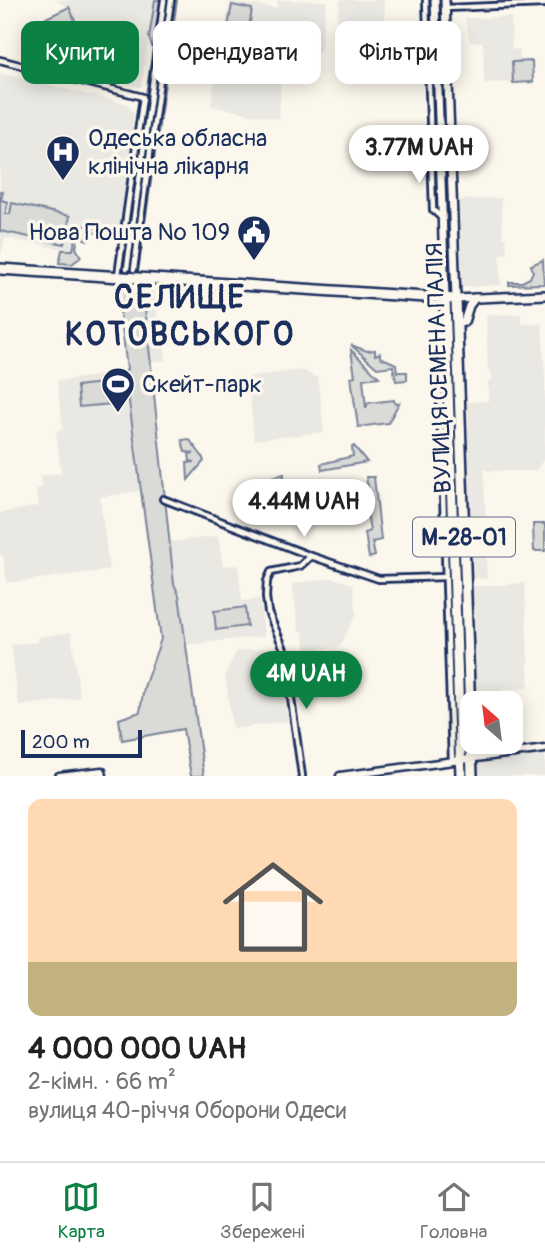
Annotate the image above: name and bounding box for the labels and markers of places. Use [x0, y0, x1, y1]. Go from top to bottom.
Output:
place label: Одеська обласна клінічна лікарня [88, 124, 267, 181]
pin: 3.77M UAH [339, 125, 499, 185]
hospital icon: Одеська обласна клінічна лікарня [44, 133, 82, 182]
public building icon: Нова Пошта № 109 [235, 213, 273, 262]
place label: Нова Пошта № 109 [29, 218, 230, 247]
sports icon: Скейт-парк [99, 365, 137, 414]
place label: Скейт-парк [142, 370, 262, 399]
pin: 4.44M UAH [224, 480, 384, 539]
pin: 4M UAH [249, 652, 363, 711]

